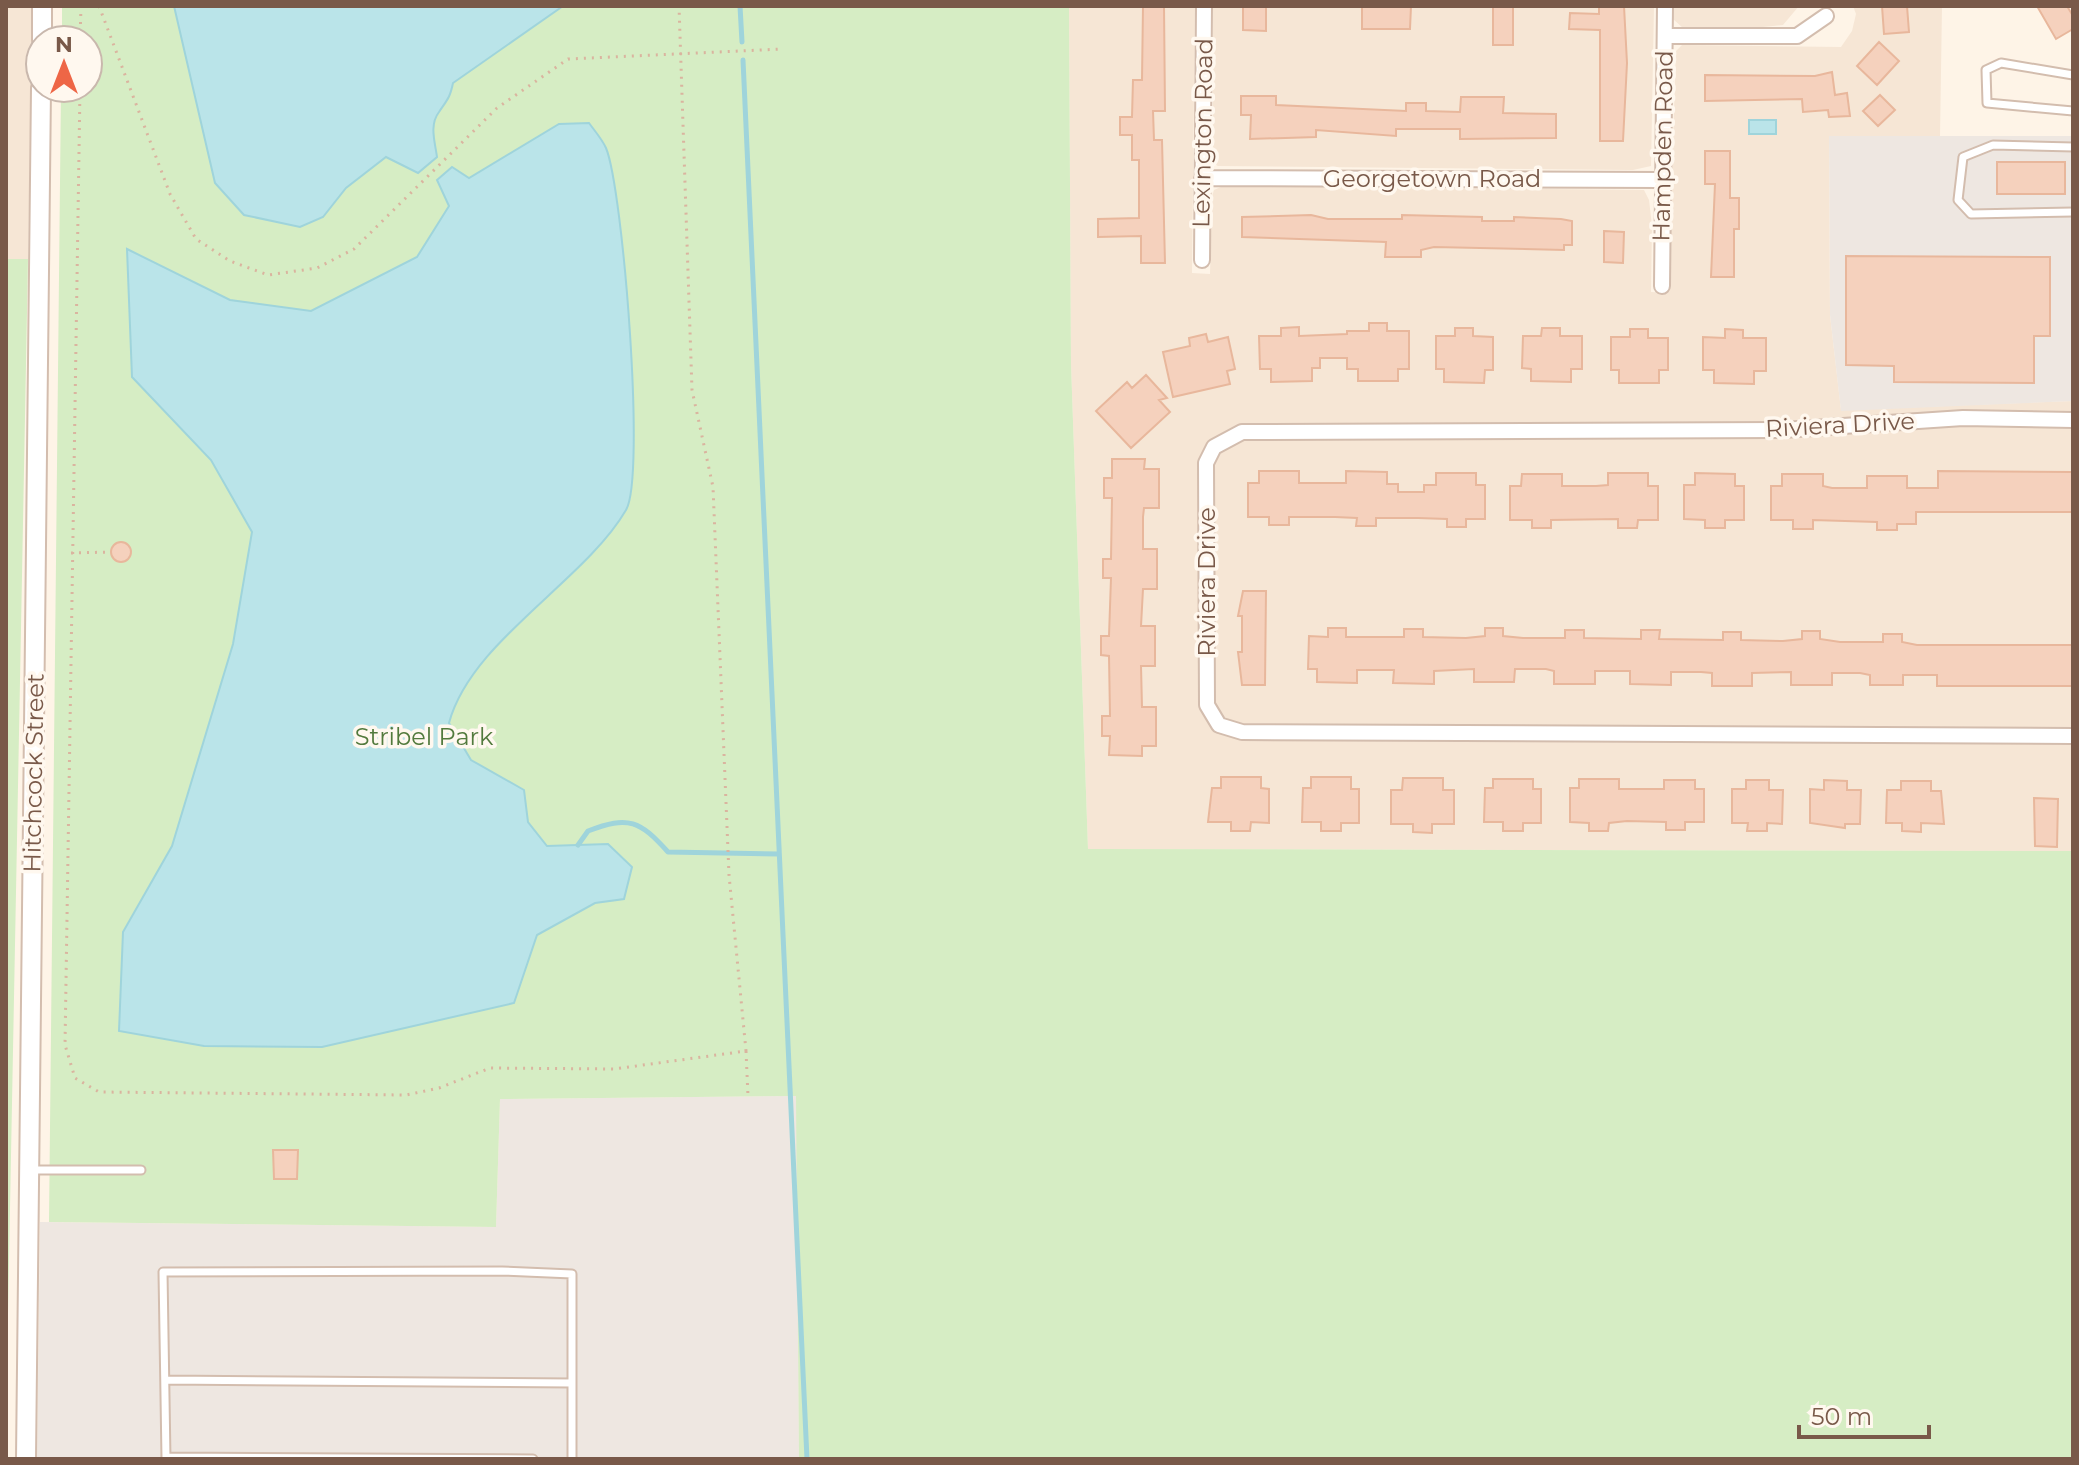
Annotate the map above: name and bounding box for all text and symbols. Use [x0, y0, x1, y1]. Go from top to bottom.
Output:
north arrow [24, 24, 104, 104]
text: N [55, 31, 73, 58]
street label: Lexington Road [1186, 38, 1219, 228]
street label: Hampden Road [1646, 50, 1679, 242]
street label: Georgetown Road [1323, 164, 1541, 193]
street label: Riviera Drive [1764, 406, 1915, 443]
street label: Riviera Drive [1192, 507, 1221, 657]
street label: Hitchcock Street [17, 673, 50, 873]
park label: Stribel Park [355, 722, 494, 751]
scale bar [1799, 1389, 1929, 1439]
text: 50 m [1811, 1402, 1872, 1431]

